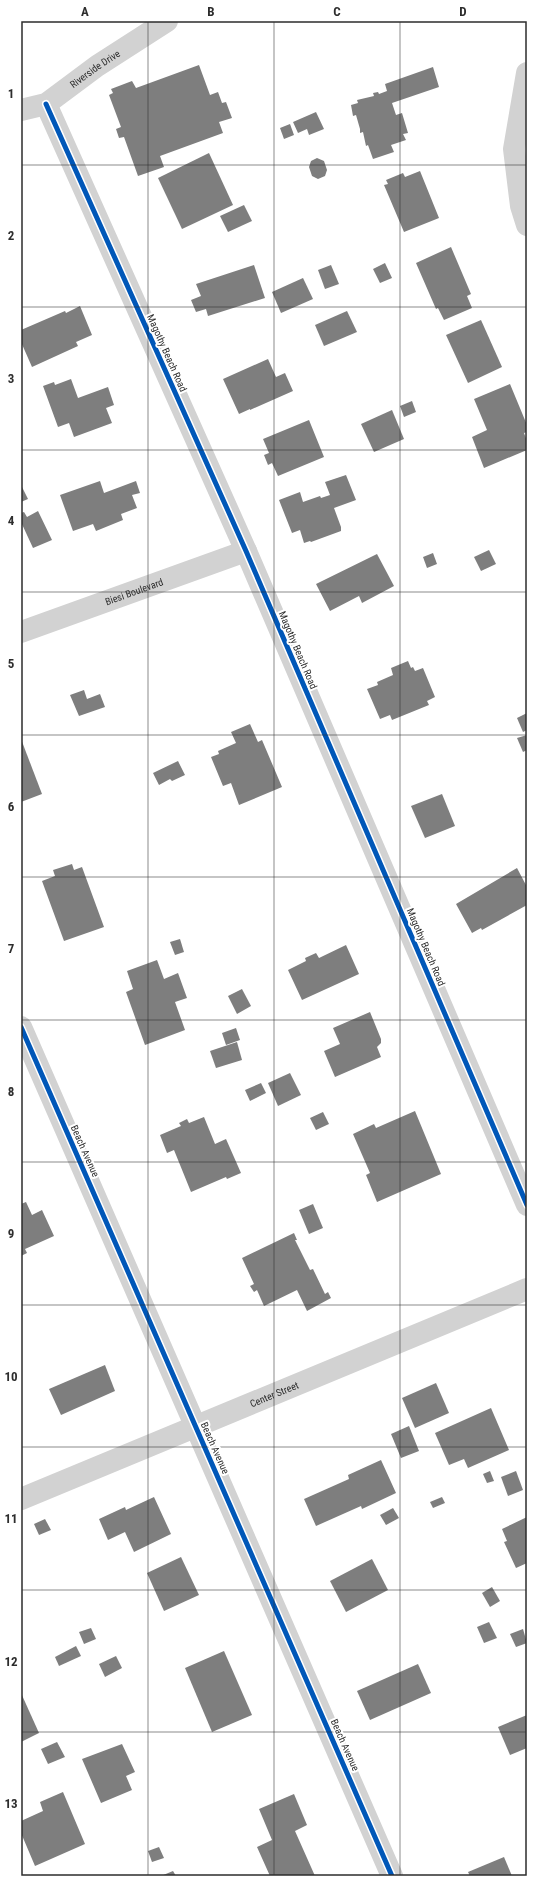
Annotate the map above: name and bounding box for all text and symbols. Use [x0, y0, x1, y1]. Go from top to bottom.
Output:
text: A [81, 4, 89, 19]
text: B [207, 4, 215, 19]
text: C [333, 4, 341, 19]
text: D [459, 4, 467, 19]
street label: Riverside Drive [68, 47, 122, 90]
text: 1 [8, 86, 14, 101]
text: 2 [8, 228, 15, 243]
street label: Magothy Beach Road [145, 313, 189, 393]
text: 3 [8, 371, 14, 386]
text: 4 [8, 513, 15, 528]
street label: Biesi Boulevard [103, 576, 164, 607]
street label: Magothy Beach Road [277, 610, 319, 691]
text: 5 [8, 656, 15, 671]
text: 6 [8, 799, 15, 814]
street label: Magothy Beach Road [405, 907, 447, 988]
text: 7 [8, 941, 15, 956]
text: 8 [8, 1084, 14, 1099]
street label: Beach Avenue [69, 1123, 101, 1179]
text: 9 [8, 1226, 14, 1241]
text: 10 [4, 1369, 18, 1384]
street label: Center Street [248, 1379, 300, 1409]
street label: Beach Avenue [199, 1420, 231, 1476]
text: 11 [4, 1511, 18, 1526]
text: 12 [4, 1654, 18, 1669]
street label: Beach Avenue [329, 1717, 361, 1773]
text: 13 [4, 1796, 18, 1811]

